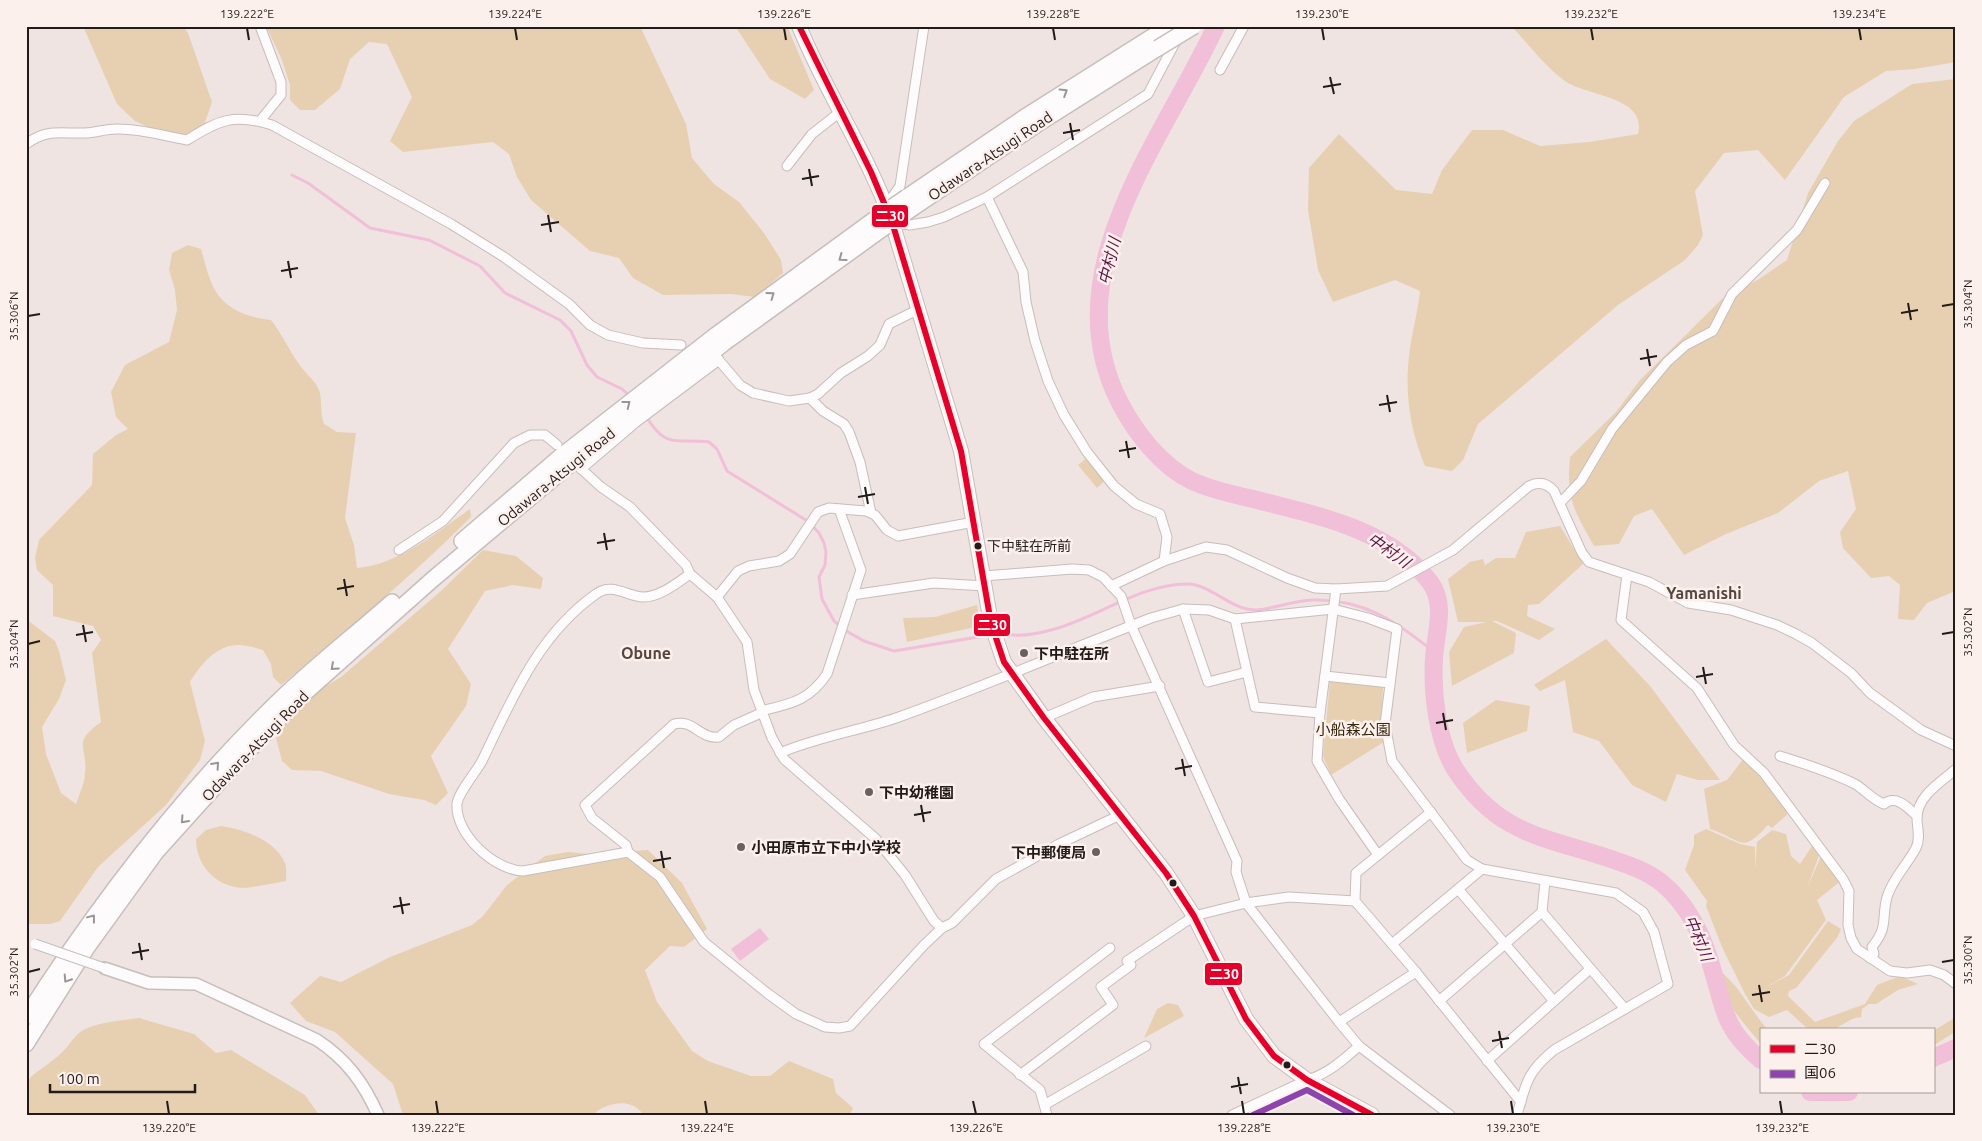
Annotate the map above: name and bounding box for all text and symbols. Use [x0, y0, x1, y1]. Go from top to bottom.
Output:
text: 139.222°E [220, 7, 274, 20]
text: 139.224°E [488, 7, 542, 20]
text: 139.226°E [757, 7, 811, 20]
text: 139.228°E [1026, 7, 1080, 20]
text: 139.230°E [1295, 7, 1349, 20]
text: 139.232°E [1564, 7, 1618, 20]
text: 139.234°E [1832, 7, 1886, 20]
one-way arrow [1059, 89, 1068, 98]
street label: Odawara-Atsugi Road [925, 108, 1055, 204]
line badge: 二30 [871, 204, 909, 228]
text: 二30 [875, 208, 905, 224]
water label: 中村川 [1094, 234, 1124, 286]
one-way arrow [838, 252, 848, 261]
text: 35.304°N [1961, 279, 1974, 329]
text: 35.306°N [7, 291, 20, 341]
one-way arrow [765, 293, 774, 301]
one-way arrow [621, 402, 630, 410]
street label: Odawara-Atsugi Road [494, 424, 618, 530]
water label: 中村川 [1364, 529, 1415, 572]
place label: 下中駐在所前 [987, 538, 1071, 554]
marker: 下中駐在所前 [973, 541, 983, 551]
district label: Yamanishi [1666, 584, 1742, 602]
text: 35.302°N [1961, 607, 1974, 657]
line badge: 二30 [973, 613, 1011, 637]
text: 二30 [977, 617, 1007, 633]
text: 35.304°N [7, 619, 20, 669]
district label: Obune [621, 644, 671, 662]
place label: 下中駐在所 [1034, 645, 1109, 662]
marker: 下中駐在所 [1018, 647, 1030, 659]
one-way arrow [331, 661, 340, 670]
street label: Odawara-Atsugi Road [198, 688, 312, 804]
park label: 小船森公園 [1315, 721, 1391, 738]
one-way arrow [210, 762, 219, 771]
place label: 下中幼稚園 [879, 784, 954, 801]
marker: 下中幼稚園 [863, 786, 875, 798]
one-way arrow [181, 815, 190, 824]
place label: 小田原市立下中小学校 [751, 839, 901, 856]
marker: 小田原市立下中小学校 [735, 841, 747, 853]
place label: 下中郵便局 [1011, 844, 1086, 861]
marker: 下中郵便局 [1090, 846, 1102, 858]
unlabelled marker [1168, 878, 1178, 888]
water label: 中村川 [1681, 912, 1717, 965]
one-way arrow [86, 914, 95, 924]
text: 35.300°N [1961, 935, 1974, 985]
text: 35.302°N [7, 947, 20, 997]
line badge: 二30 [1204, 962, 1243, 986]
text: 二30 [1209, 966, 1239, 982]
one-way arrow [63, 973, 73, 982]
legend [1760, 1028, 1934, 1094]
text: 二30 [1804, 1040, 1836, 1057]
unlabelled marker [1282, 1060, 1292, 1070]
scale bar [50, 1061, 195, 1093]
text: 国06 [1804, 1064, 1836, 1081]
text: 100 m [58, 1070, 100, 1087]
text: 139.220°E [142, 1121, 196, 1134]
text: 139.222°E [411, 1121, 465, 1134]
text: 139.224°E [680, 1121, 734, 1134]
text: 139.226°E [949, 1121, 1003, 1134]
text: 139.228°E [1217, 1121, 1271, 1134]
text: 139.230°E [1486, 1121, 1540, 1134]
text: 139.232°E [1755, 1121, 1809, 1134]

